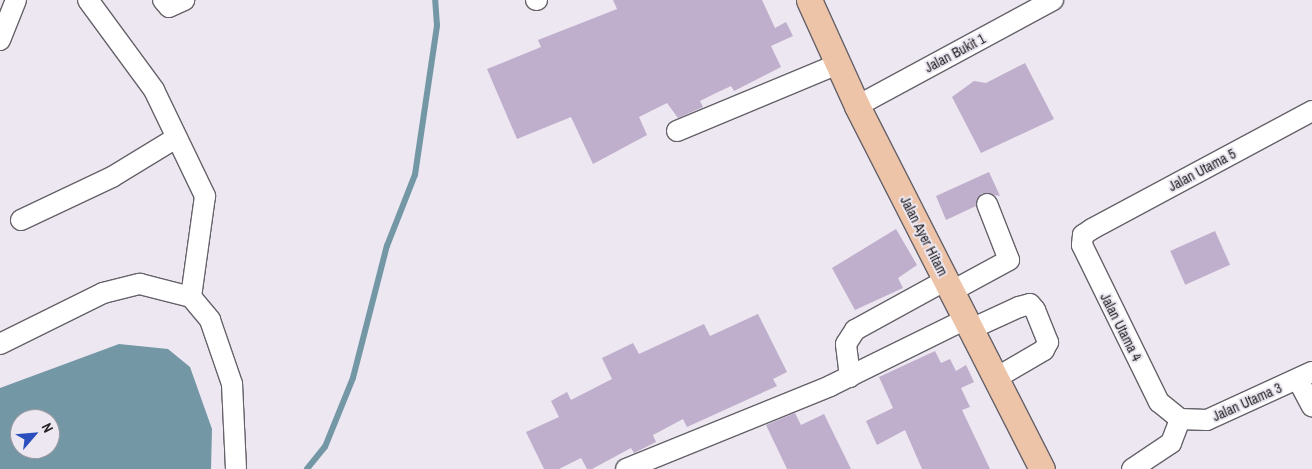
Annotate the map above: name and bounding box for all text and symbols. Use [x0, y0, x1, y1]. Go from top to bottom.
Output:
street label: Jalan Bukit 1 [922, 30, 988, 76]
street label: Jalan Utama 5 [1165, 145, 1239, 195]
street label: Jalan Ayer Hitam [897, 193, 951, 279]
street label: Jalan Utama 4 [1097, 290, 1145, 364]
street label: Jalan Utama 3 [1210, 379, 1284, 425]
north arrow [10, 409, 60, 459]
text: N [38, 420, 57, 435]

